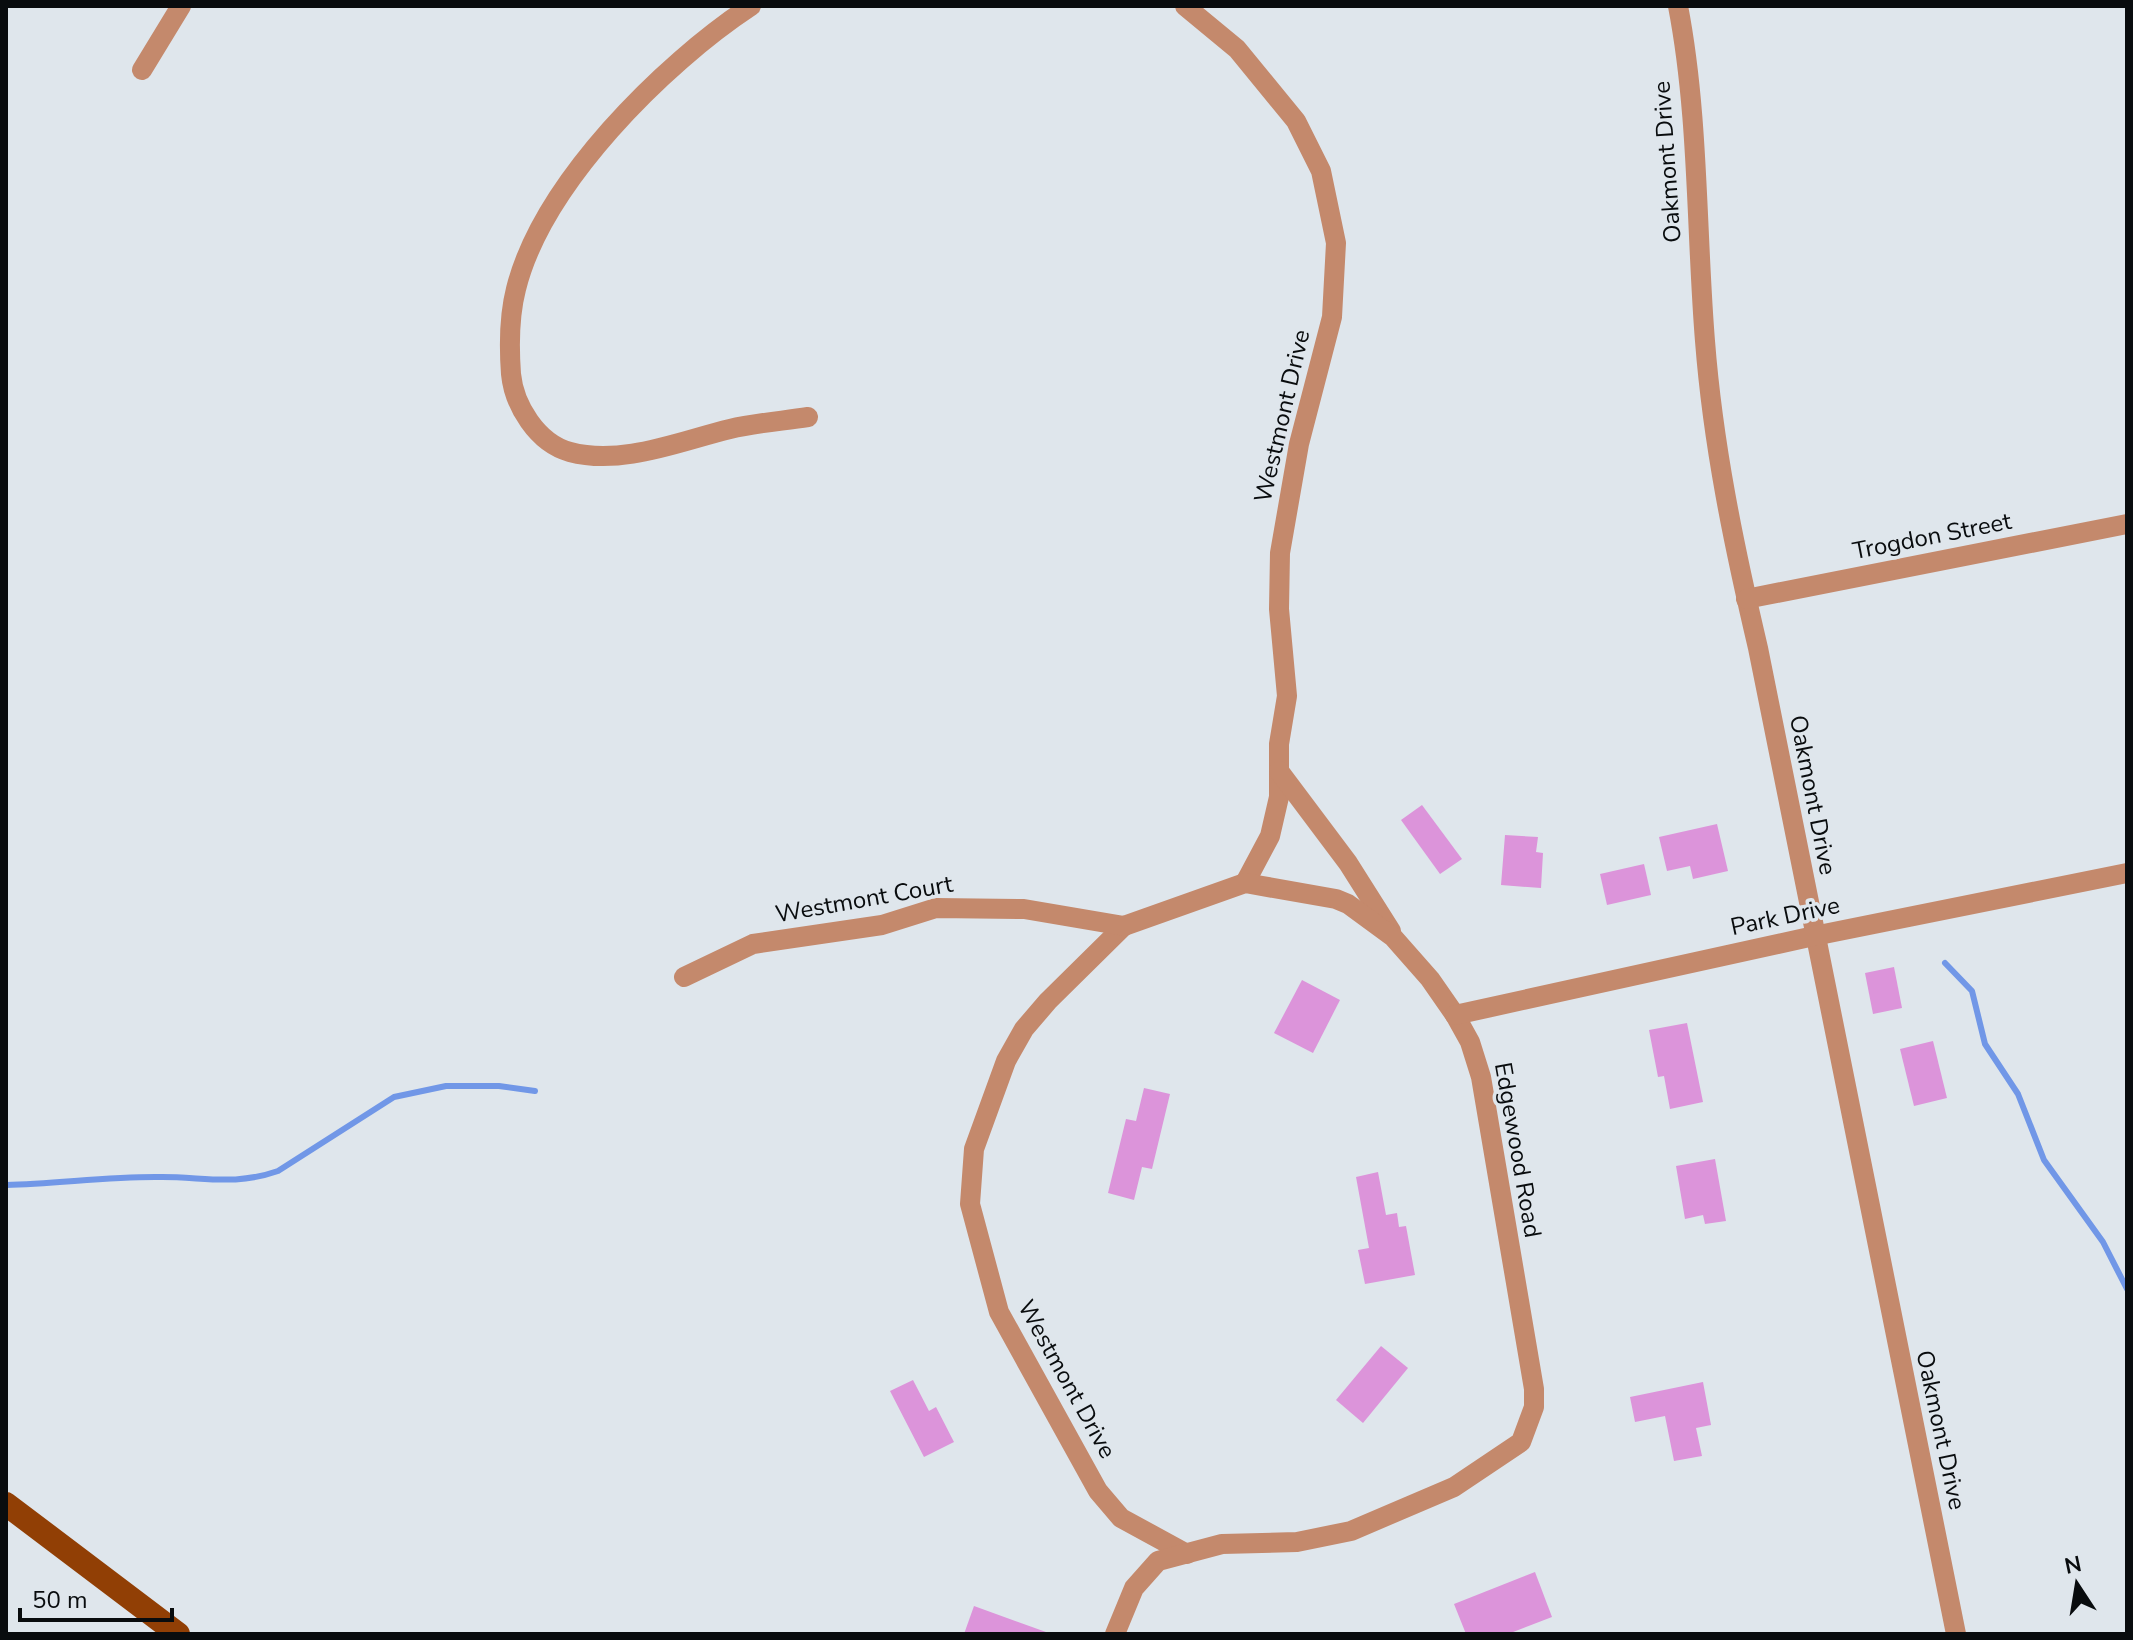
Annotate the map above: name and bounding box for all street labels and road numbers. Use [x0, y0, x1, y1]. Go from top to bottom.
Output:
street label: Oakmont Drive [1645, 80, 1689, 244]
street label: Westmont Drive [1247, 326, 1317, 506]
street label: Trogdon Street [1850, 505, 2015, 567]
street label: Oakmont Drive [1782, 712, 1844, 878]
street label: Westmont Court [773, 868, 956, 930]
street label: Park Drive [1727, 889, 1843, 943]
street label: Edgewood Road [1487, 1060, 1549, 1240]
street label: Westmont Drive [1010, 1294, 1124, 1464]
street label: Oakmont Drive [1908, 1347, 1974, 1513]

